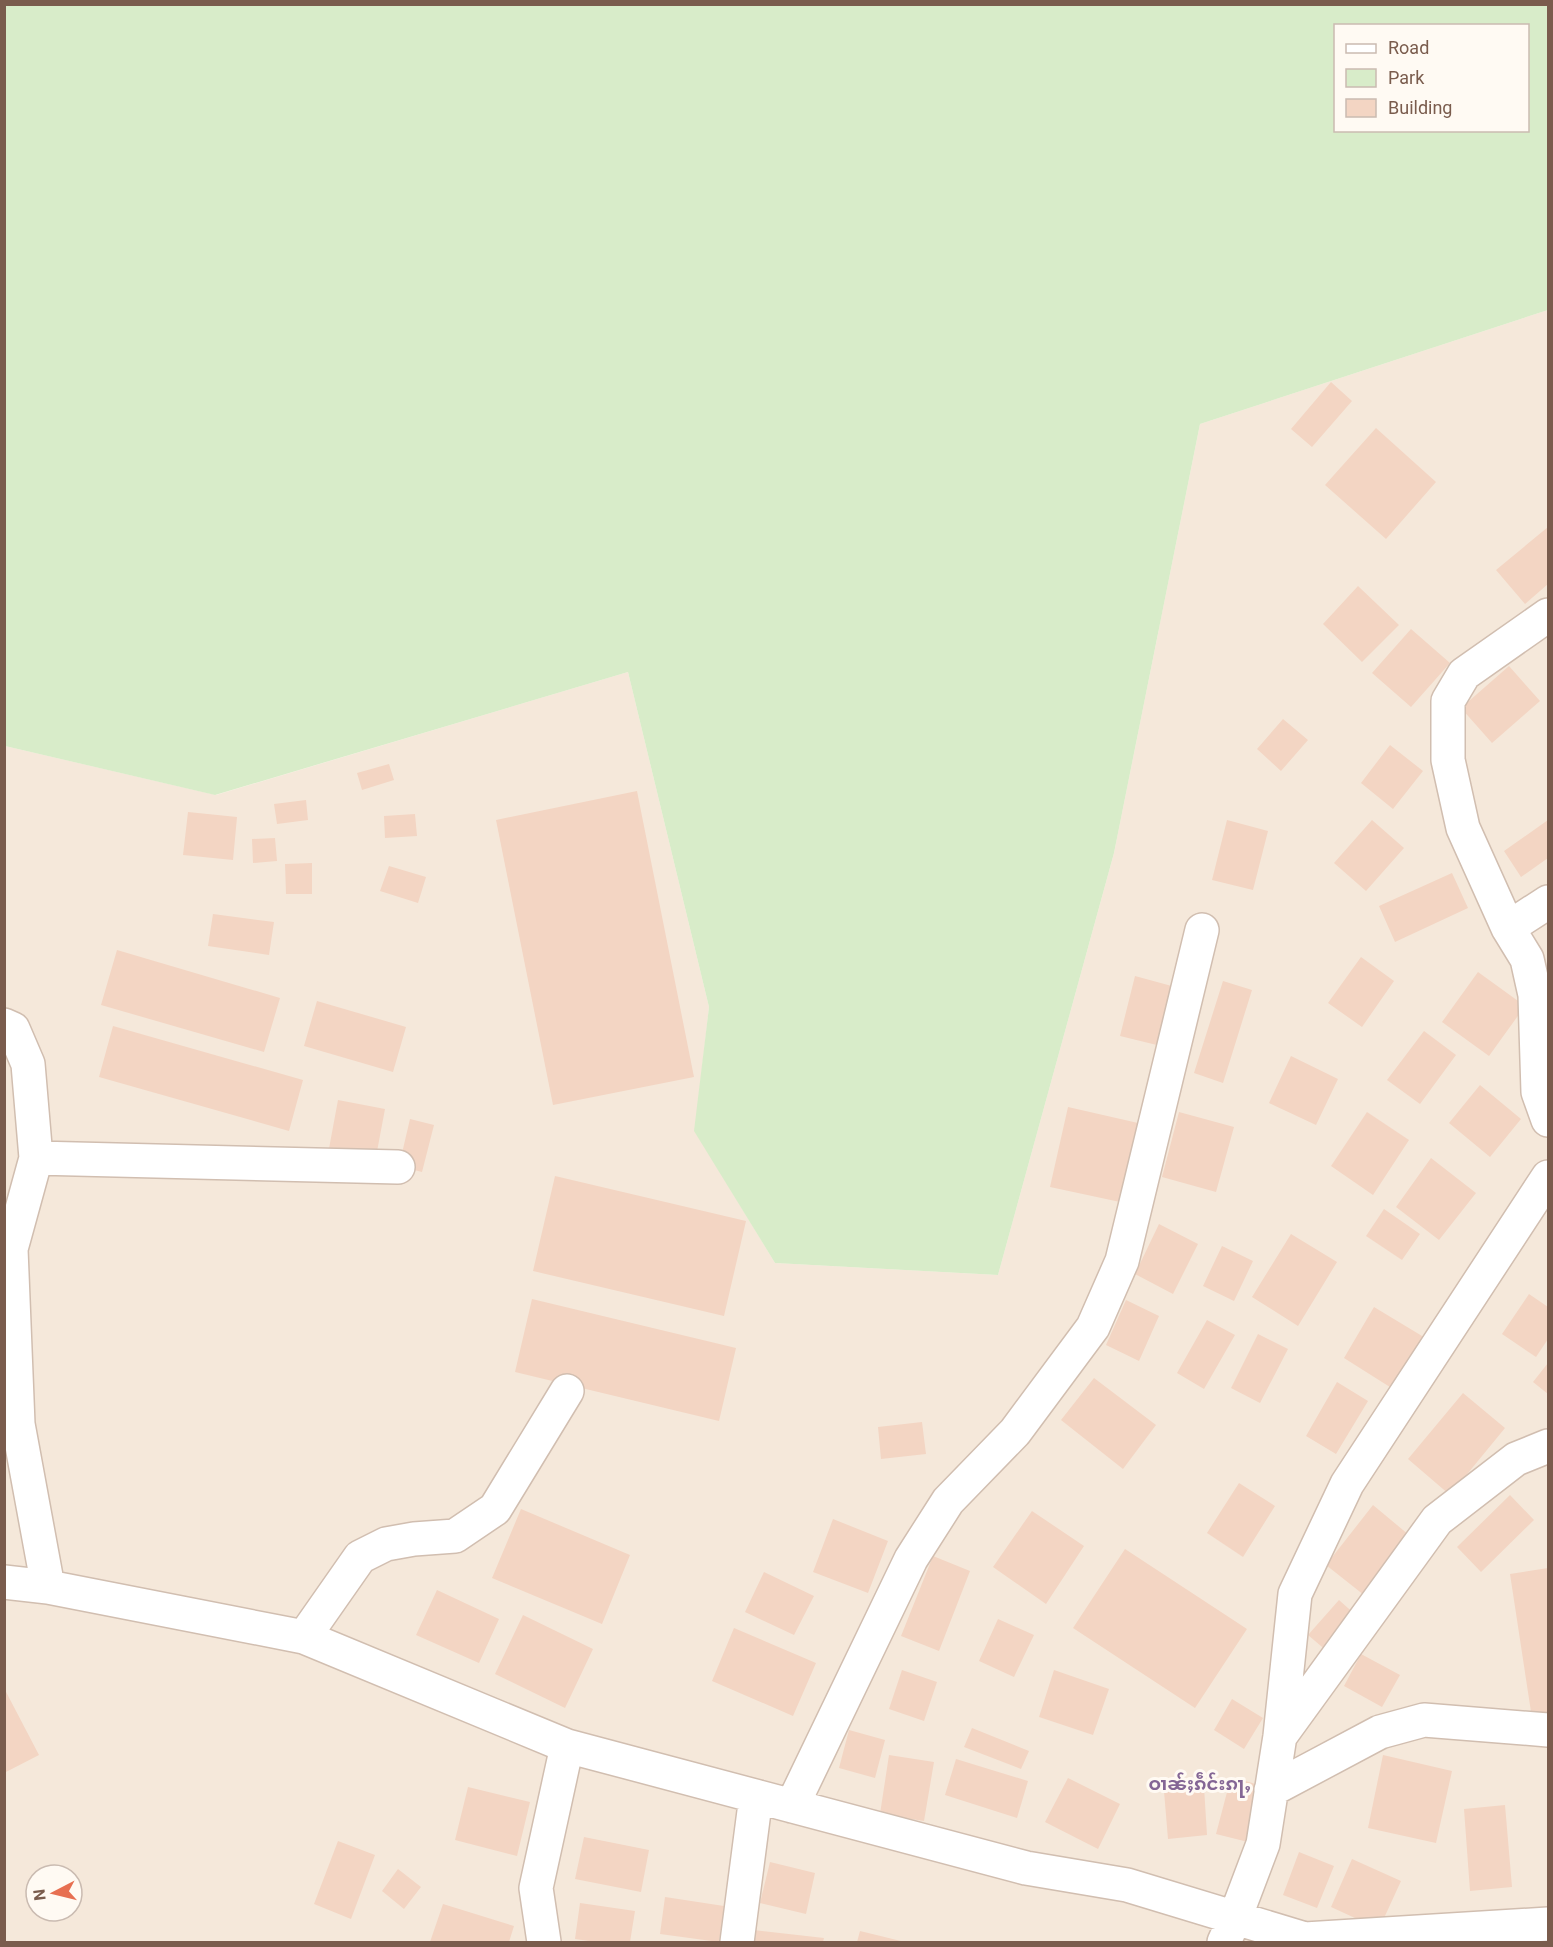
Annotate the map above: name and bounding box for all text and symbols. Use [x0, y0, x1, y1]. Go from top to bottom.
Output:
legend [1334, 24, 1529, 132]
text: Road [1388, 37, 1429, 58]
text: Park [1388, 67, 1425, 88]
text: Building [1388, 97, 1452, 118]
district label: ဝၢၼ်ႈၵဵင်းၵႃႇ [1149, 1772, 1251, 1798]
north arrow [24, 1863, 84, 1923]
text: N [29, 1888, 50, 1902]

